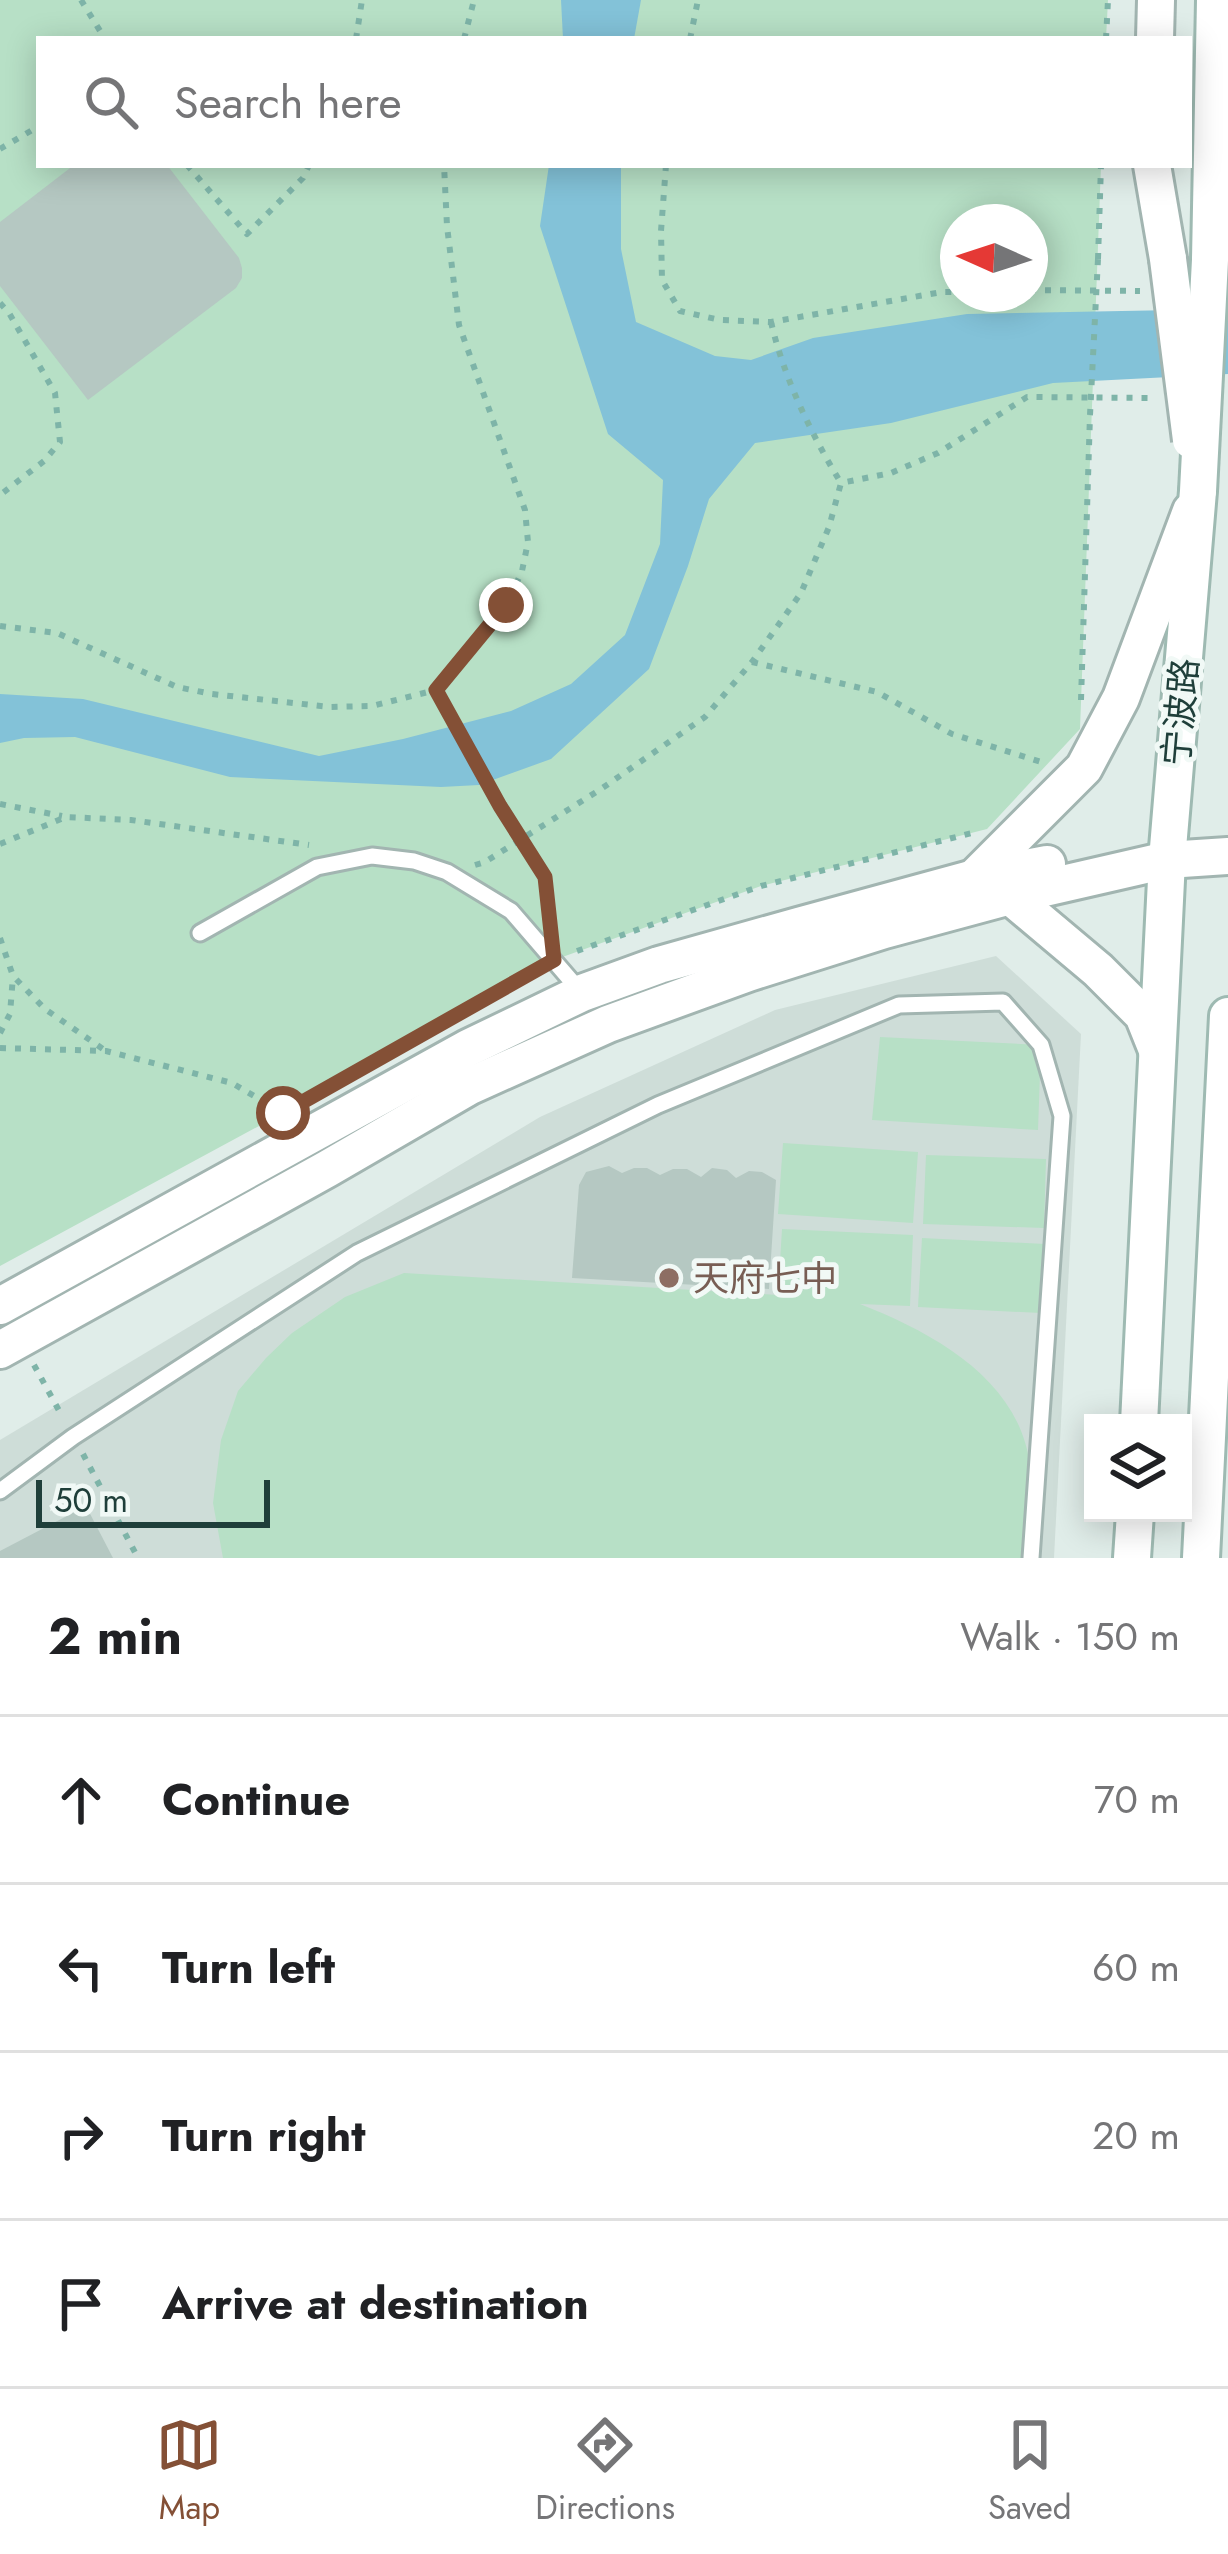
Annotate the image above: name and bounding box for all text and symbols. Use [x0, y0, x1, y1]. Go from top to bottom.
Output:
search box [36, 36, 1192, 168]
icon: search [78, 69, 144, 135]
text: Search here [174, 70, 402, 135]
north arrow [940, 204, 1048, 312]
route end [479, 578, 533, 632]
street label: 宁波路 [1149, 656, 1211, 768]
route start [256, 1086, 310, 1140]
place label: 天府七中 [693, 1252, 837, 1304]
marker: 天府七中 [656, 1265, 682, 1291]
map controls [1084, 1414, 1192, 1522]
button: layers [1084, 1414, 1192, 1522]
scale bar [36, 1474, 270, 1527]
text: 50 m [54, 1477, 128, 1524]
text: 2 min [48, 1599, 182, 1673]
text: Walk · 150 m [960, 1608, 1180, 1665]
icon: ahead [48, 1767, 114, 1833]
text: Continue [162, 1767, 350, 1832]
text: 70 m [1094, 1771, 1180, 1828]
icon: left [48, 1935, 114, 2001]
text: Turn left [162, 1935, 335, 2000]
text: 60 m [1092, 1939, 1180, 1996]
icon: right [48, 2103, 114, 2169]
text: Turn right [162, 2103, 366, 2168]
text: 20 m [1092, 2107, 1180, 2164]
icon: arrive [48, 2271, 114, 2337]
text: Arrive at destination [162, 2271, 589, 2336]
tab: Map [156, 2412, 222, 2531]
tab: Directions [535, 2412, 675, 2531]
tab: Saved [988, 2412, 1072, 2531]

